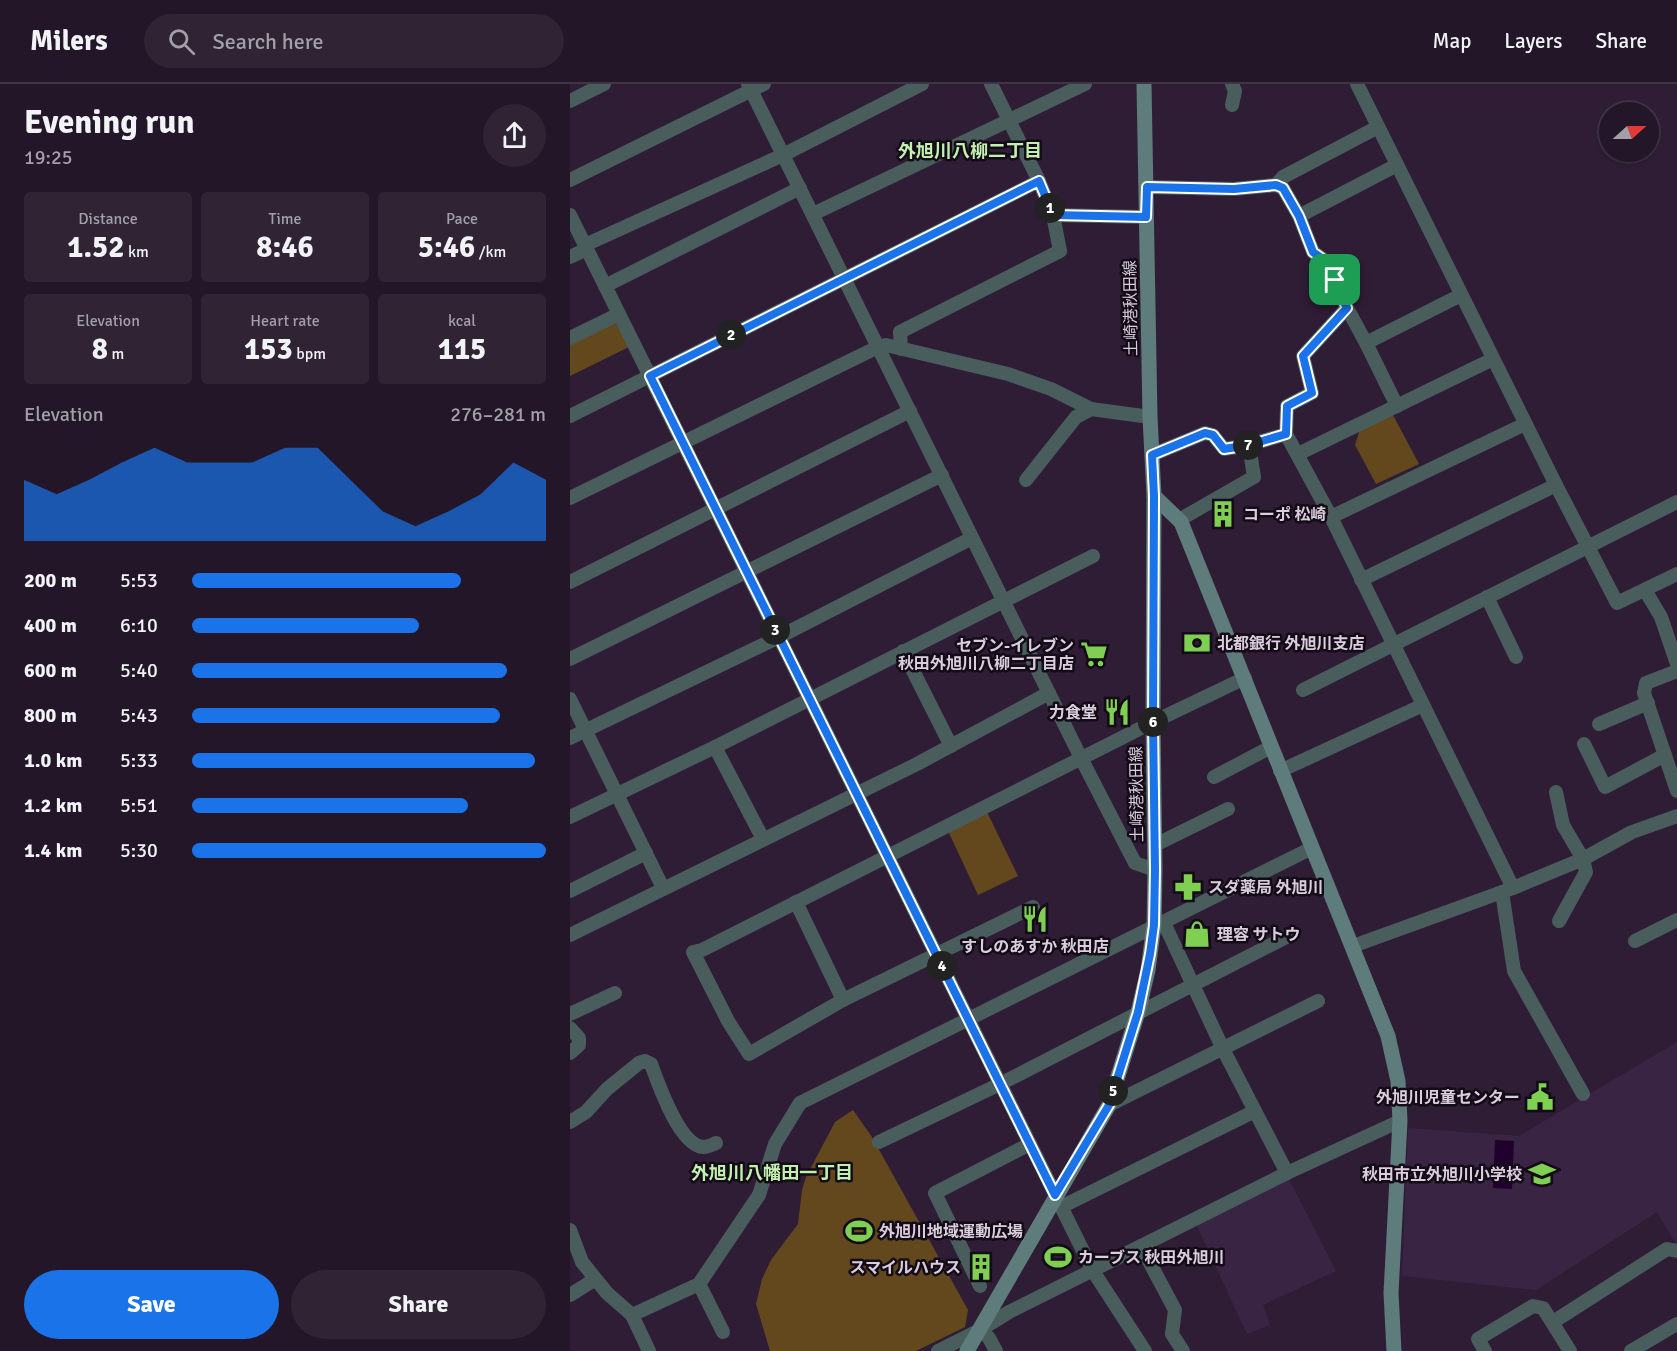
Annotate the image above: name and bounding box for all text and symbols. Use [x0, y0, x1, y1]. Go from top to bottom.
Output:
search box [144, 14, 564, 68]
text: Milers [30, 24, 108, 58]
icon: search [165, 25, 198, 58]
text: Search here [213, 28, 324, 55]
text: Map [1433, 28, 1471, 54]
text: Layers [1504, 28, 1562, 54]
text: Share [1595, 28, 1647, 54]
text: Evening run [24, 102, 194, 143]
north arrow [1599, 102, 1659, 162]
map controls [1599, 102, 1659, 162]
button: share [483, 104, 546, 167]
district label: 外旭川八柳二丁目 [898, 140, 1042, 162]
text: 19:25 [24, 145, 73, 170]
pin: 1 [1035, 193, 1065, 223]
text: 1 [1046, 198, 1054, 218]
text: Distance [78, 209, 138, 229]
text: Time [269, 209, 301, 229]
text: Pace [446, 209, 478, 229]
text: 1.52 [67, 229, 124, 266]
text: 8:46 [256, 229, 314, 266]
text: 5:46 [418, 229, 475, 266]
text: km [124, 242, 149, 262]
text: /km [475, 242, 506, 262]
pin [1309, 254, 1360, 305]
street label: 土崎港秋田線 [1120, 260, 1142, 356]
icon: arrive [1318, 263, 1351, 296]
text: Elevation [76, 311, 140, 331]
text: Heart rate [250, 311, 320, 331]
text: kcal [448, 311, 476, 331]
pin: 2 [716, 320, 746, 350]
text: 2 [727, 325, 735, 345]
text: 8 [92, 331, 108, 368]
text: 153 [244, 331, 293, 368]
text: 115 [438, 331, 486, 368]
text: m [108, 344, 124, 364]
text: bpm [293, 344, 326, 364]
text: Elevation [24, 402, 104, 427]
text: 276–281 m [450, 402, 546, 427]
pin: 7 [1233, 430, 1263, 460]
text: 7 [1244, 435, 1252, 455]
building icon: コーポ 松崎 [1208, 499, 1238, 529]
place label: コーポ 松崎 [1243, 505, 1327, 525]
text: 200 m [24, 568, 77, 593]
text: 5:53 [120, 568, 158, 593]
text: 400 m [24, 613, 77, 638]
text: 6:10 [120, 613, 158, 638]
pin: 3 [760, 615, 790, 645]
text: 3 [771, 620, 779, 640]
bank icon: 北都銀行 外旭川支店 [1182, 628, 1212, 658]
place label: 北都銀行 外旭川支店 [1217, 634, 1365, 654]
place label: セブン-イレブン 秋田外旭川八柳二丁目店 [898, 636, 1074, 674]
supermarket icon: セブン-イレブン 秋田外旭川八柳二丁目店 [1079, 639, 1109, 669]
text: 600 m [24, 658, 77, 683]
text: 5:40 [120, 658, 158, 683]
restaurant icon: 力食堂 [1102, 697, 1132, 727]
text: 800 m [24, 703, 77, 728]
text: 5:43 [120, 703, 158, 728]
place label: 力食堂 [1049, 703, 1097, 723]
pin: 6 [1138, 707, 1168, 737]
text: 6 [1149, 712, 1157, 732]
street label: 土崎港秋田線 [1126, 746, 1148, 842]
text: 1.0 km [24, 748, 82, 773]
text: 5:33 [120, 748, 158, 773]
text: 1.2 km [24, 793, 82, 818]
text: 5:51 [120, 793, 158, 818]
text: 1.4 km [24, 838, 82, 863]
text: 5:30 [120, 838, 158, 863]
pharmacy icon: スダ薬局 外旭川 [1173, 872, 1203, 902]
place label: スダ薬局 外旭川 [1208, 878, 1324, 898]
restaurant icon: すしのあすか 秋田店 [1020, 904, 1050, 934]
shop icon: 理容 サトウ [1182, 919, 1212, 949]
place label: 理容 サトウ [1217, 925, 1301, 945]
place label: すしのあすか 秋田店 [961, 937, 1109, 957]
pin: 4 [927, 951, 957, 981]
text: 4 [938, 956, 946, 976]
pin: 5 [1098, 1076, 1128, 1106]
text: 5 [1109, 1081, 1117, 1101]
public building icon: 外旭川児童センター [1525, 1082, 1555, 1112]
place label: 外旭川児童センター [1376, 1088, 1520, 1108]
school or university icon: 秋田市立外旭川小学校 [1527, 1159, 1557, 1189]
district label: 外旭川八幡田一丁目 [691, 1162, 853, 1184]
place label: 秋田市立外旭川小学校 [1362, 1165, 1522, 1185]
sports icon: 外旭川地域運動広場 [844, 1216, 874, 1246]
place label: 外旭川地域運動広場 [879, 1222, 1023, 1242]
sports icon: カーブス 秋田外旭川 [1043, 1242, 1073, 1272]
place label: カーブス 秋田外旭川 [1078, 1248, 1225, 1268]
building icon: スマイルハウス [966, 1252, 996, 1282]
place label: スマイルハウス [849, 1258, 961, 1278]
button: Save [24, 1270, 279, 1339]
button: Share [291, 1270, 546, 1339]

